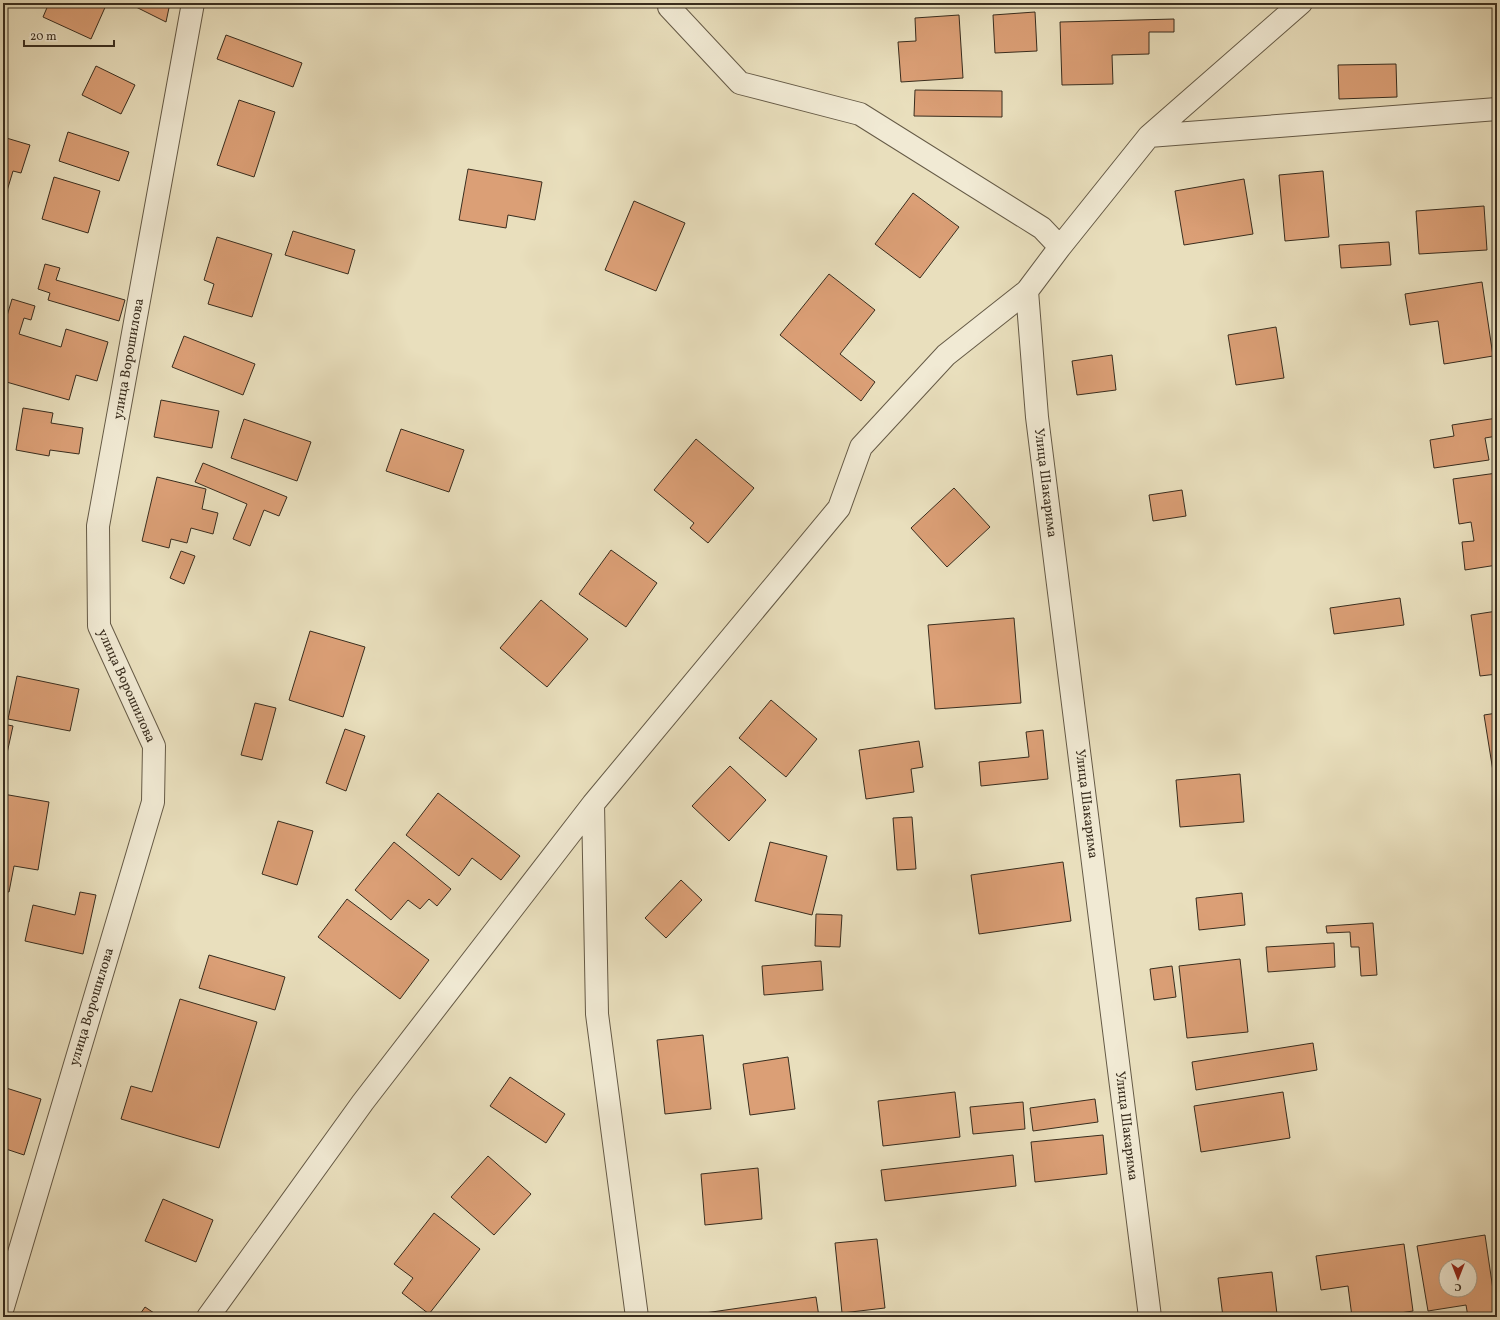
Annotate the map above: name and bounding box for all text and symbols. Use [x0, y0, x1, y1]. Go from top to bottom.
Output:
scale bar [24, 22, 114, 48]
text: 20 m [30, 29, 57, 45]
street label: улица Ворошилова [109, 297, 149, 421]
street label: Улица Шакарима [1029, 427, 1061, 539]
street label: улица Ворошилова [92, 626, 160, 746]
street label: Улица Шакарима [1070, 748, 1102, 860]
street label: улица Ворошилова [65, 946, 119, 1068]
street label: Улица Шакарима [1110, 1070, 1142, 1182]
north arrow [1438, 1258, 1478, 1298]
text: С [1454, 1279, 1462, 1294]

